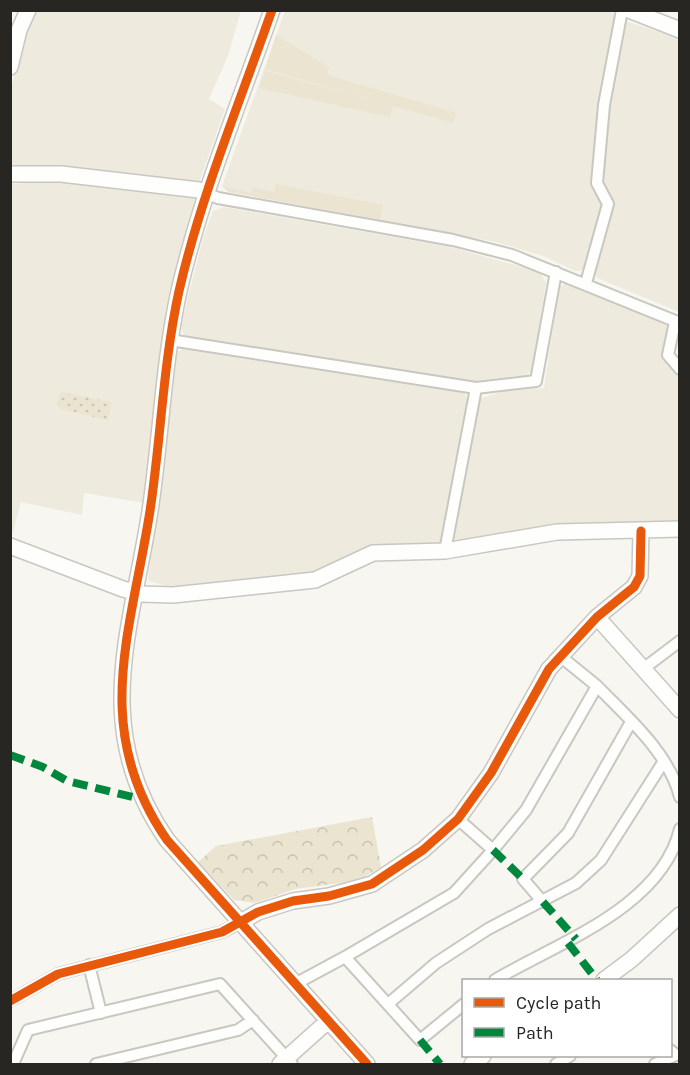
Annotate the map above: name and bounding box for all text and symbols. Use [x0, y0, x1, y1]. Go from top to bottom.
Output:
legend [462, 979, 672, 1057]
text: Cycle path [516, 992, 601, 1014]
text: Path [516, 1022, 554, 1044]

